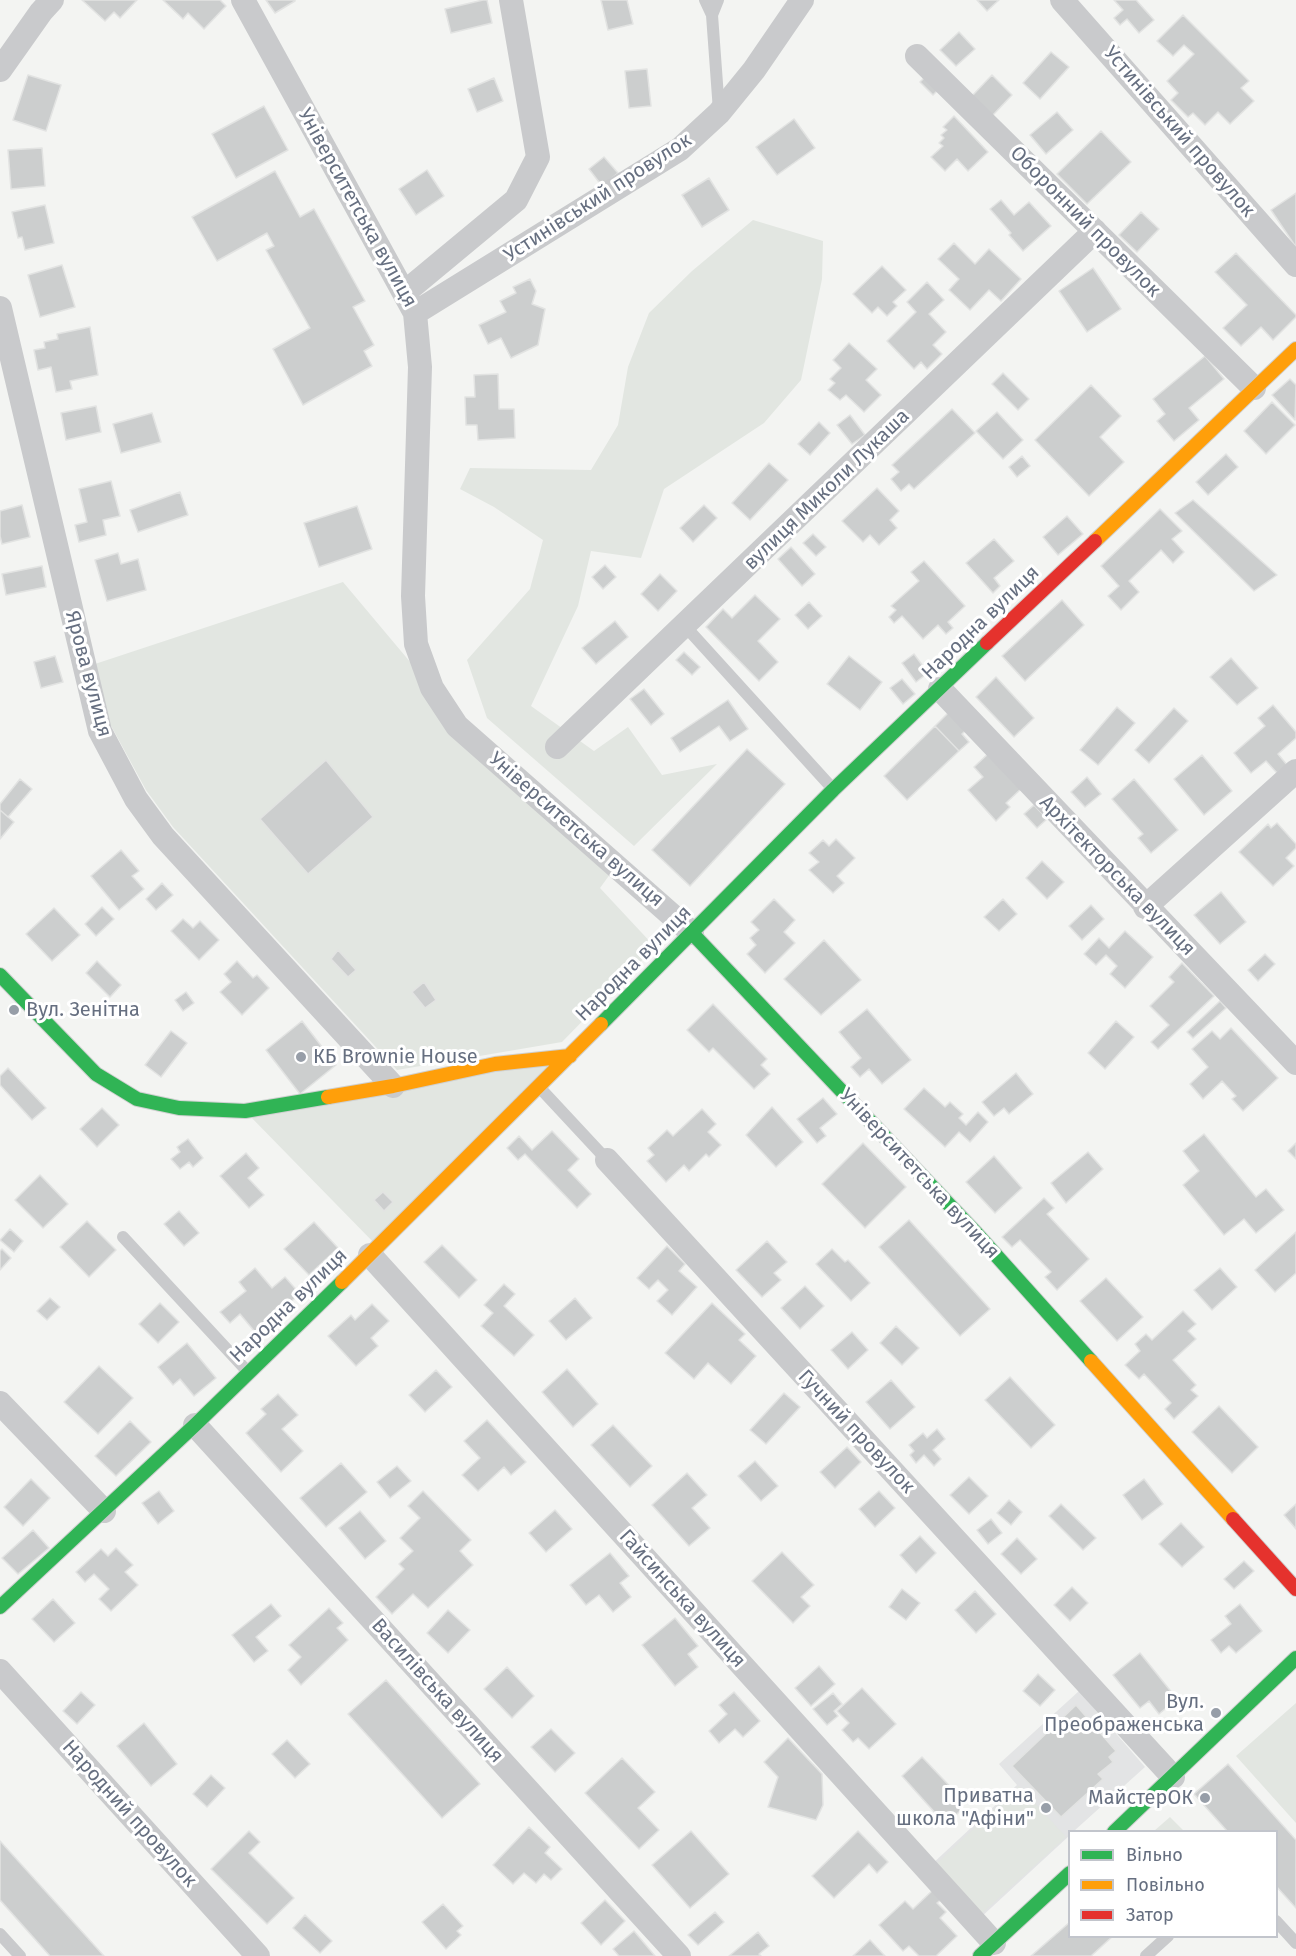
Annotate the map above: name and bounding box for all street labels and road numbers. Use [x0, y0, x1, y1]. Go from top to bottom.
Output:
street label: Устинівський провулок [1098, 42, 1260, 222]
street label: Університетська вулиця [292, 104, 422, 312]
street label: Устинівський провулок [500, 128, 696, 268]
street label: Оборонний провулок [1005, 142, 1165, 302]
street label: вулиця Миколи Лукаша [739, 405, 915, 575]
street label: Народна вулиця [917, 561, 1045, 685]
street label: Ярова вулиця [60, 608, 116, 740]
street label: Університетська вулиця [484, 748, 668, 912]
street label: Архітекторська вулиця [1034, 791, 1200, 961]
street label: Народна вулиця [571, 901, 697, 1027]
street label: Університетська вулиця [834, 1084, 1004, 1264]
street label: Народна вулиця [225, 1244, 353, 1368]
street label: Гучний провулок [793, 1365, 919, 1499]
street label: Гайсинська вулиця [614, 1525, 750, 1673]
street label: Василівська вулиця [366, 1614, 508, 1768]
street label: Народний провулок [57, 1735, 201, 1893]

